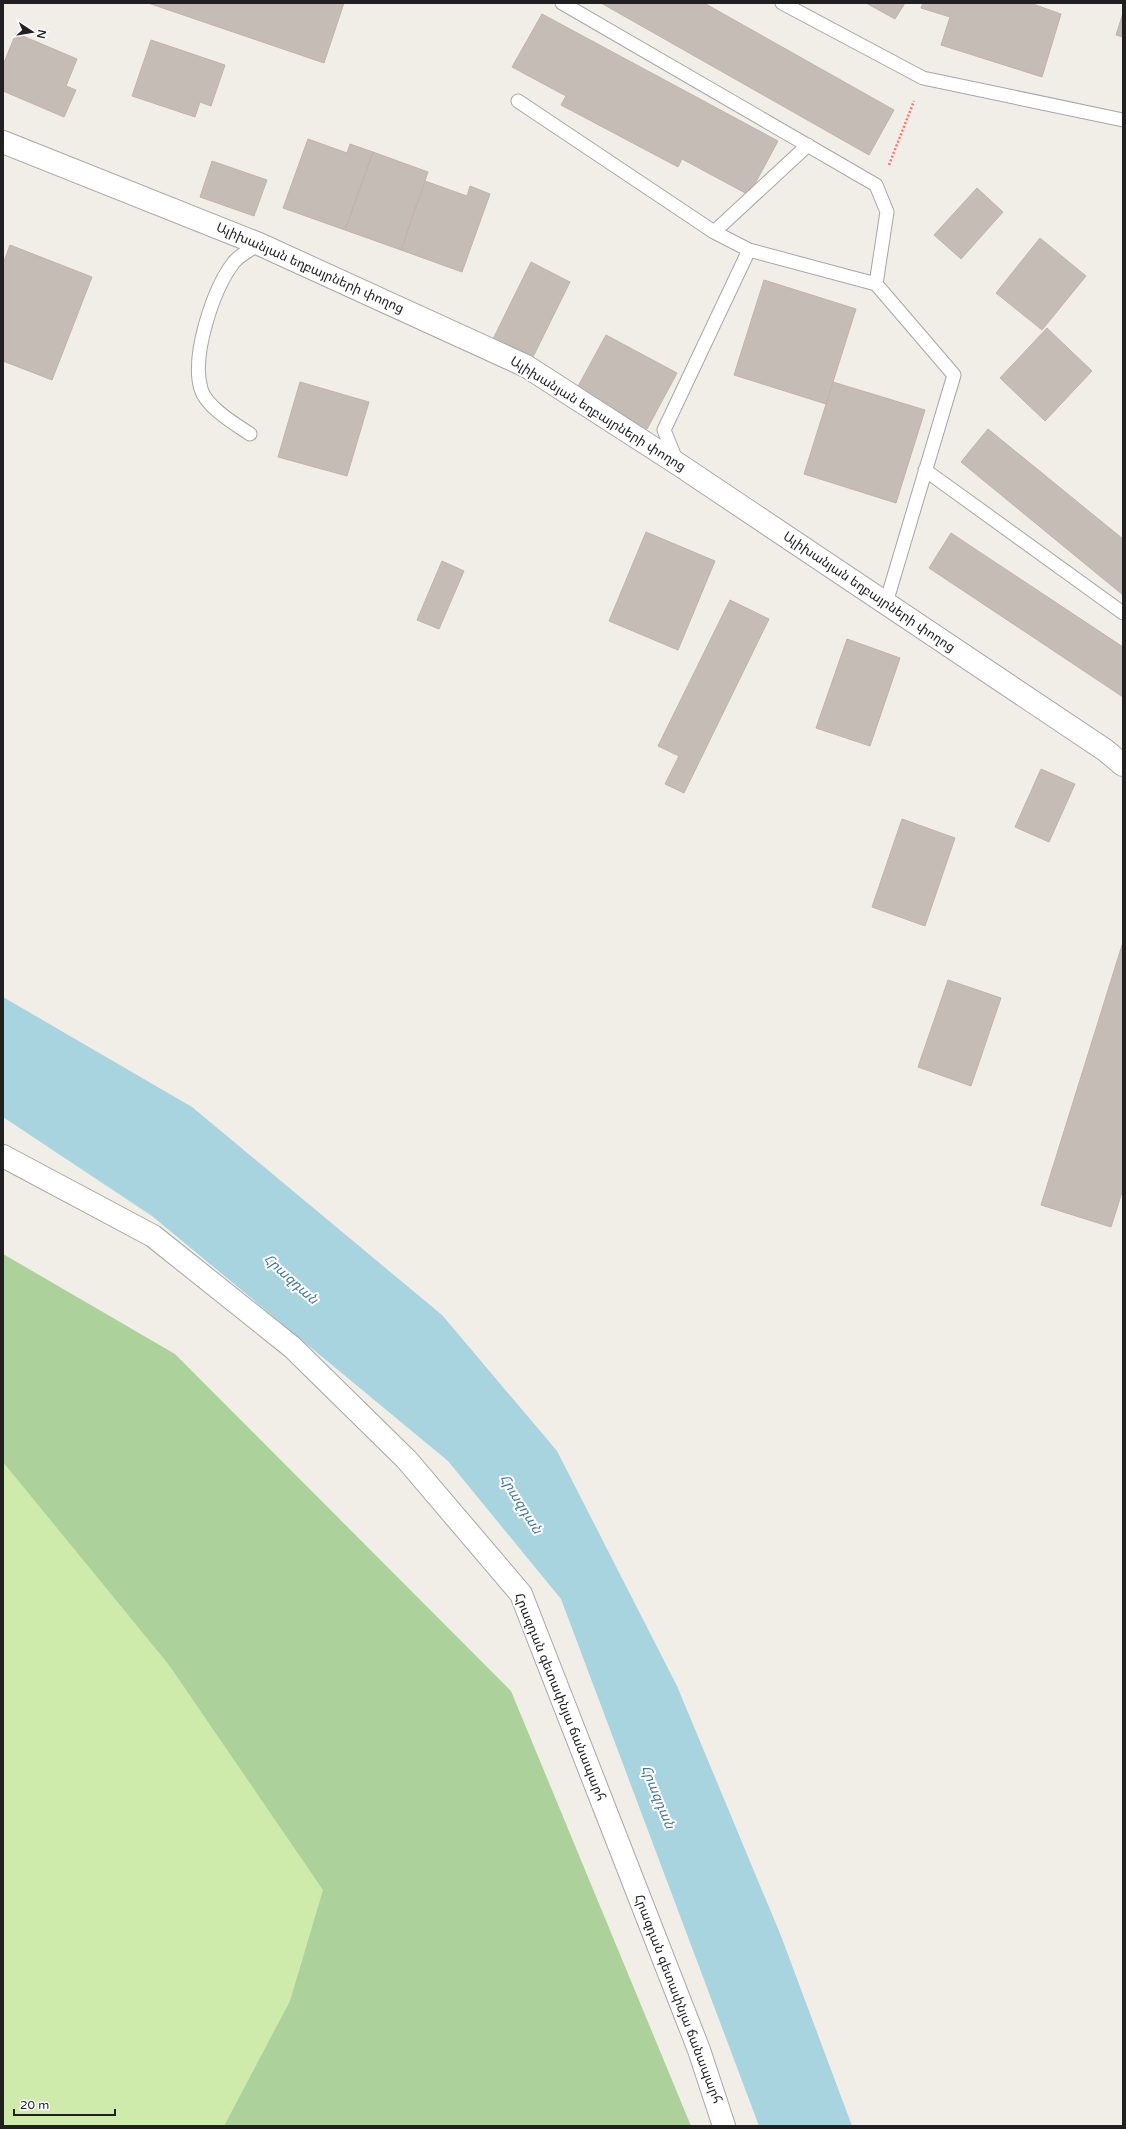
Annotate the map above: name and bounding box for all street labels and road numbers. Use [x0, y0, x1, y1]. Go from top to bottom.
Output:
street label: Ալիխանյան եղբայրների փողոց [214, 219, 406, 317]
street label: Ալիխանյան եղբայրների փողոց [507, 353, 689, 475]
street label: Ալիխանյան եղբայրների փողոց [780, 528, 958, 656]
street label: Հրազդան գետափնյա ճանապարհ [511, 1591, 609, 1803]
street label: Հրազդան գետափնյա ճանապարհ [631, 1892, 725, 2106]

